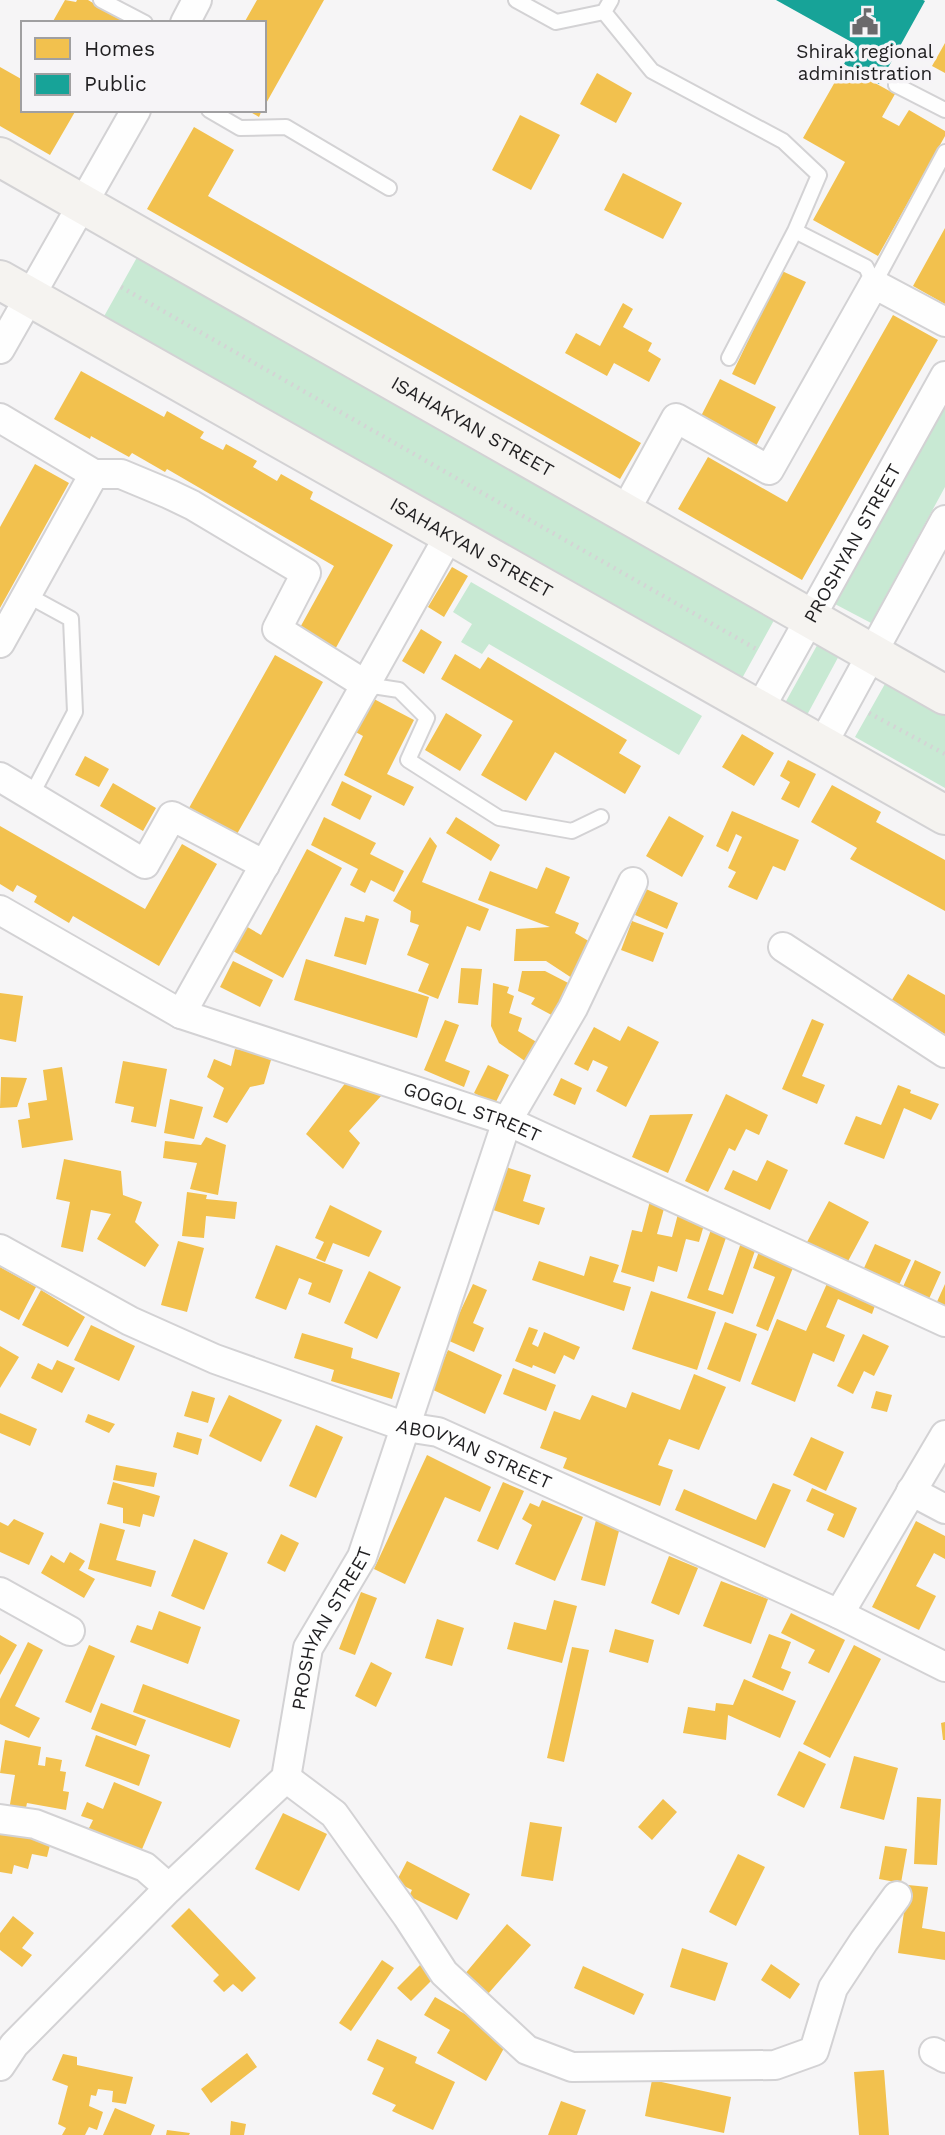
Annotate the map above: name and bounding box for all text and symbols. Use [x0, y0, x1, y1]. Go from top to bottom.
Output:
public building icon: Shirak regional administration [850, 7, 880, 37]
legend [21, 21, 266, 112]
text: Homes [84, 36, 155, 61]
place label: Shirak regional administration [796, 40, 934, 85]
text: Public [84, 71, 147, 96]
street label: ISAHAKYAN STREET [387, 371, 558, 482]
street label: PROSHYAN STREET [799, 460, 906, 627]
street label: ISAHAKYAN STREET [386, 492, 557, 603]
street label: GOGOL STREET [400, 1077, 545, 1147]
street label: ABOVYAN STREET [393, 1414, 555, 1494]
street label: PROSHYAN STREET [287, 1544, 377, 1712]

